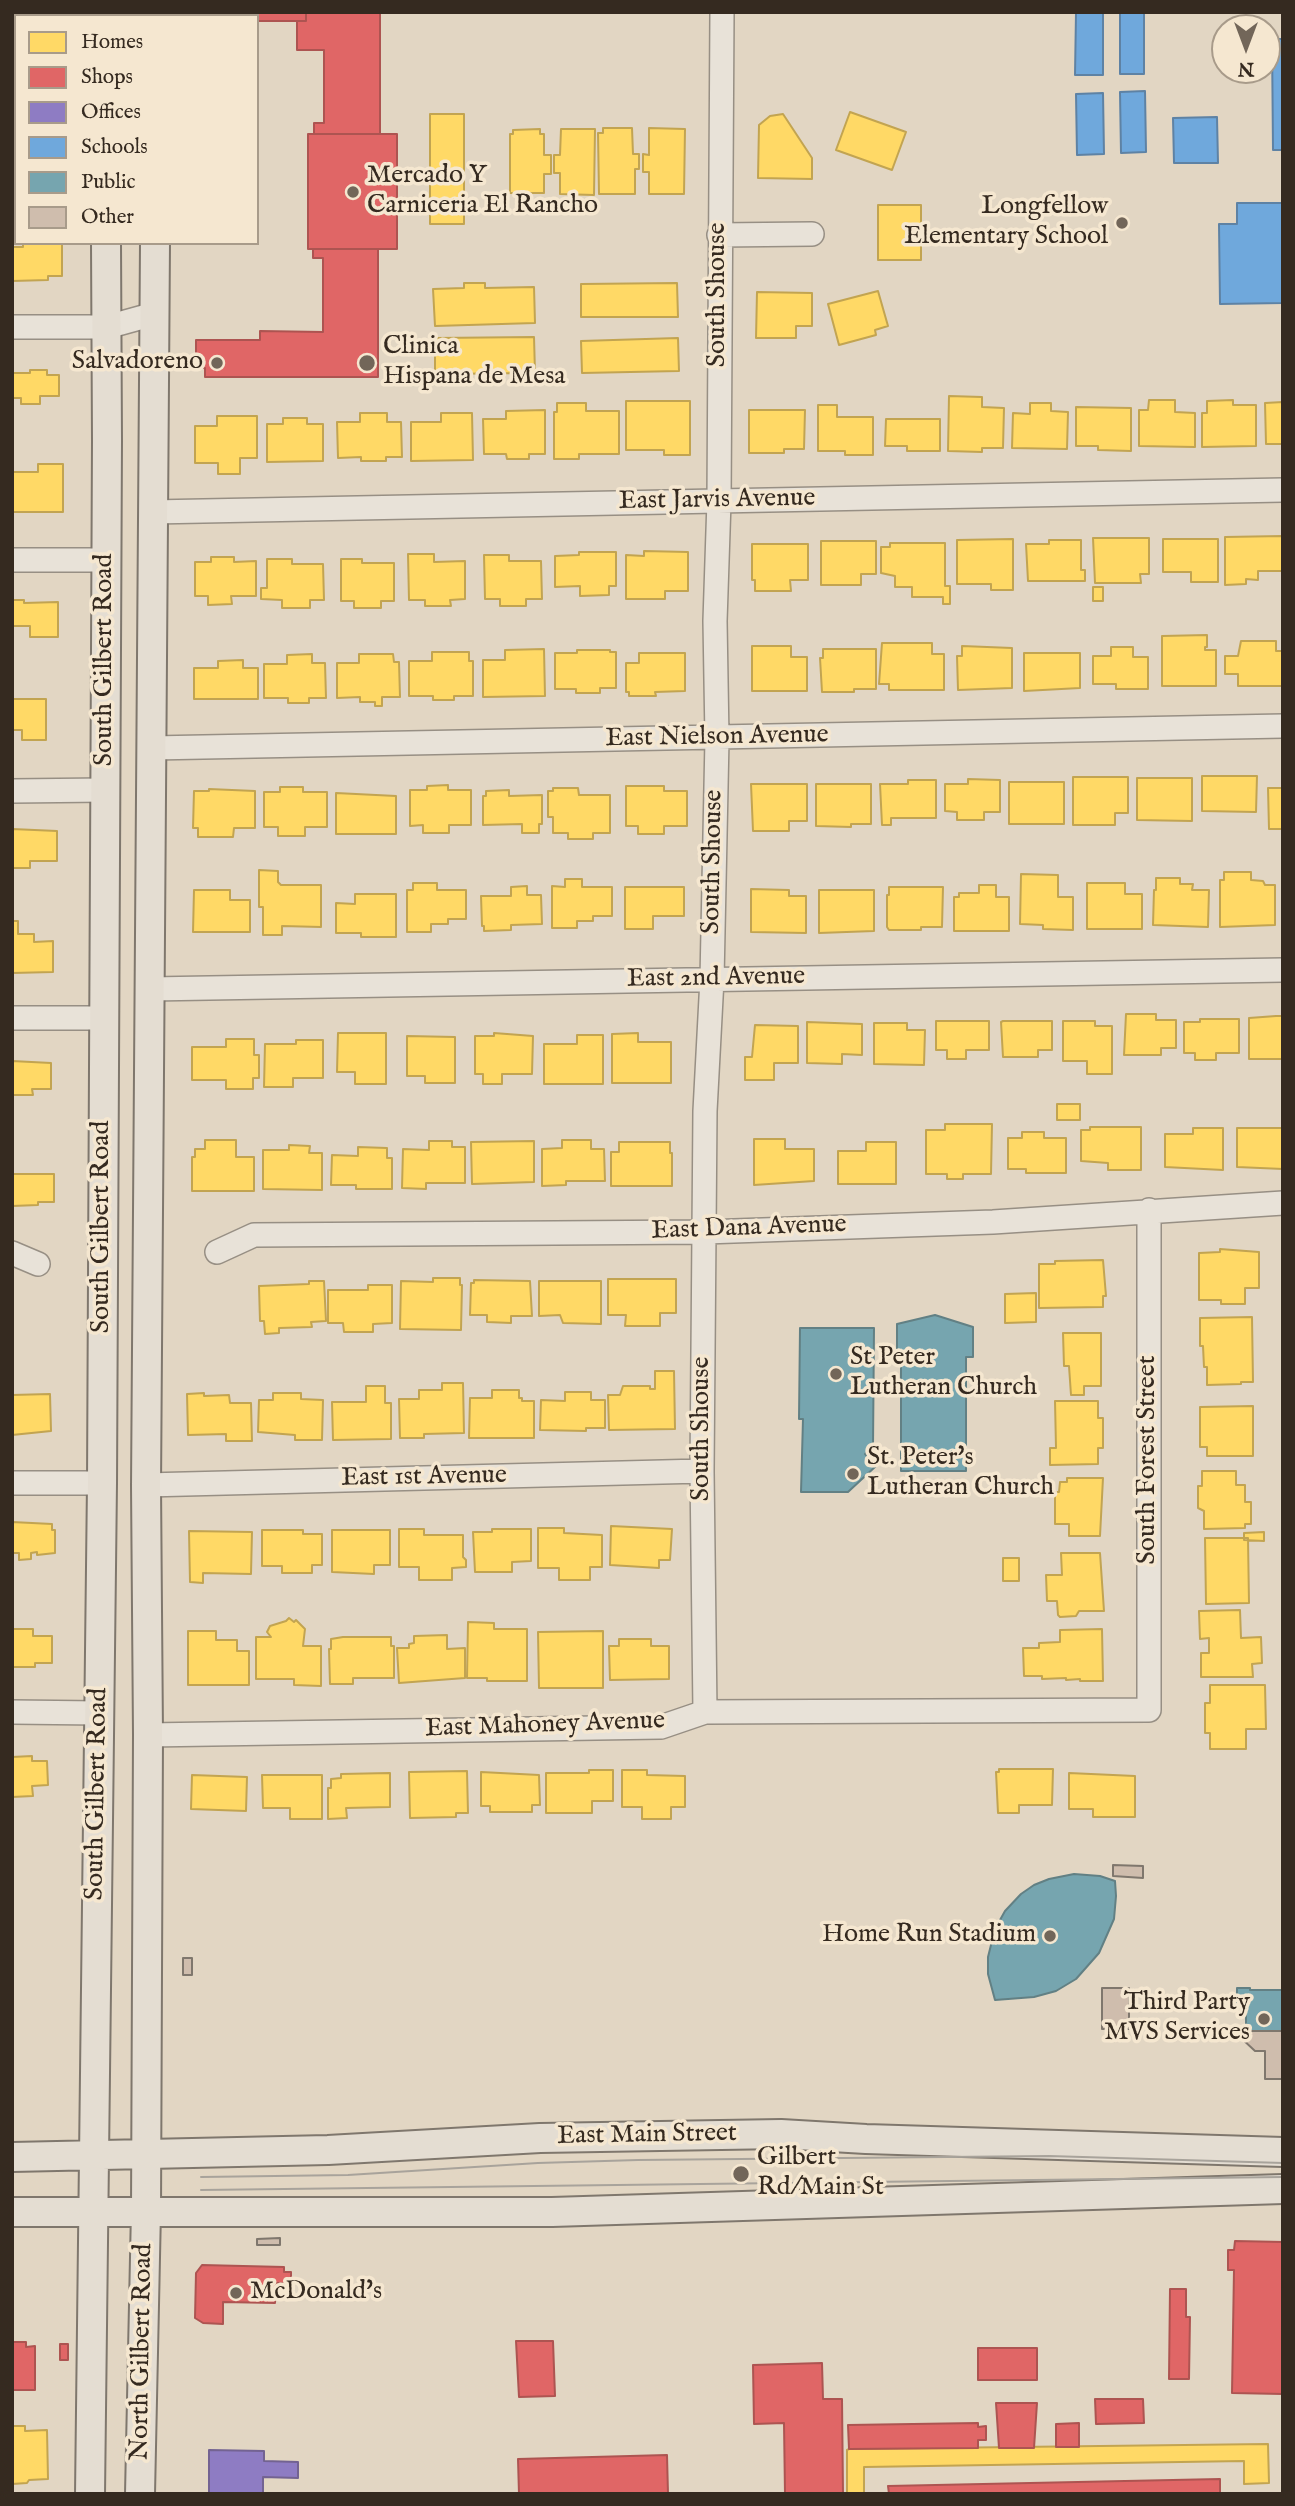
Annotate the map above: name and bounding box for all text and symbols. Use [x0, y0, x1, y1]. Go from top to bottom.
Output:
legend [14, 14, 259, 245]
north arrow [1211, 14, 1281, 84]
text: Homes [81, 29, 143, 56]
text: N [1238, 56, 1254, 80]
text: Shops [81, 64, 133, 91]
text: Offices [81, 99, 141, 126]
text: Schools [81, 134, 148, 161]
place label: Mercado Y Carniceria El Rancho [367, 161, 598, 222]
text: Public [81, 169, 135, 196]
marker: Mercado Y Carniceria El Rancho [345, 184, 361, 200]
place label: Longfellow Elementary School [904, 192, 1108, 254]
text: Other [81, 204, 134, 231]
marker: Longfellow Elementary School [1114, 215, 1130, 231]
street label: South Shouse [703, 223, 735, 367]
place label: Clinica Hispana de Mesa [383, 332, 566, 394]
place label: Salvadoreno [72, 347, 203, 379]
marker: Clinica Hispana de Mesa [357, 353, 377, 373]
marker: Salvadoreno [209, 355, 225, 371]
street label: East Jarvis Avenue [619, 484, 815, 518]
street label: South Gilbert Road [90, 554, 122, 766]
street label: East Nielson Avenue [605, 720, 829, 756]
street label: South Shouse [697, 789, 731, 935]
street label: East 2nd Avenue [627, 962, 805, 996]
street label: South Gilbert Road [87, 1121, 119, 1333]
street label: East Dana Avenue [651, 1210, 847, 1248]
place label: St Peter Lutheran Church [850, 1343, 1037, 1404]
street label: South Forest Street [1133, 1355, 1165, 1565]
street label: South Shouse [687, 1357, 719, 1501]
marker: St Peter Lutheran Church [828, 1366, 844, 1382]
place label: St. Peter's Lutheran Church [867, 1443, 1054, 1504]
street label: East 1st Avenue [341, 1461, 507, 1495]
marker: St. Peter's Lutheran Church [845, 1466, 861, 1482]
street label: South Gilbert Road [81, 1687, 115, 1901]
street label: East Mahoney Avenue [425, 1706, 665, 1746]
place label: Home Run Stadium [822, 1920, 1036, 1952]
marker: Home Run Stadium [1042, 1928, 1058, 1944]
place label: Third Party MVS Services [1104, 1988, 1250, 2050]
marker: Third Party MVS Services [1256, 2011, 1272, 2027]
street label: East Main Street [557, 2119, 737, 2153]
place label: Gilbert Rd/Main St [757, 2143, 884, 2204]
marker: Gilbert Rd/Main St [731, 2164, 751, 2184]
street label: North Gilbert Road [126, 2243, 160, 2461]
place label: McDonald's [250, 2277, 382, 2309]
marker: McDonald's [228, 2285, 244, 2301]

